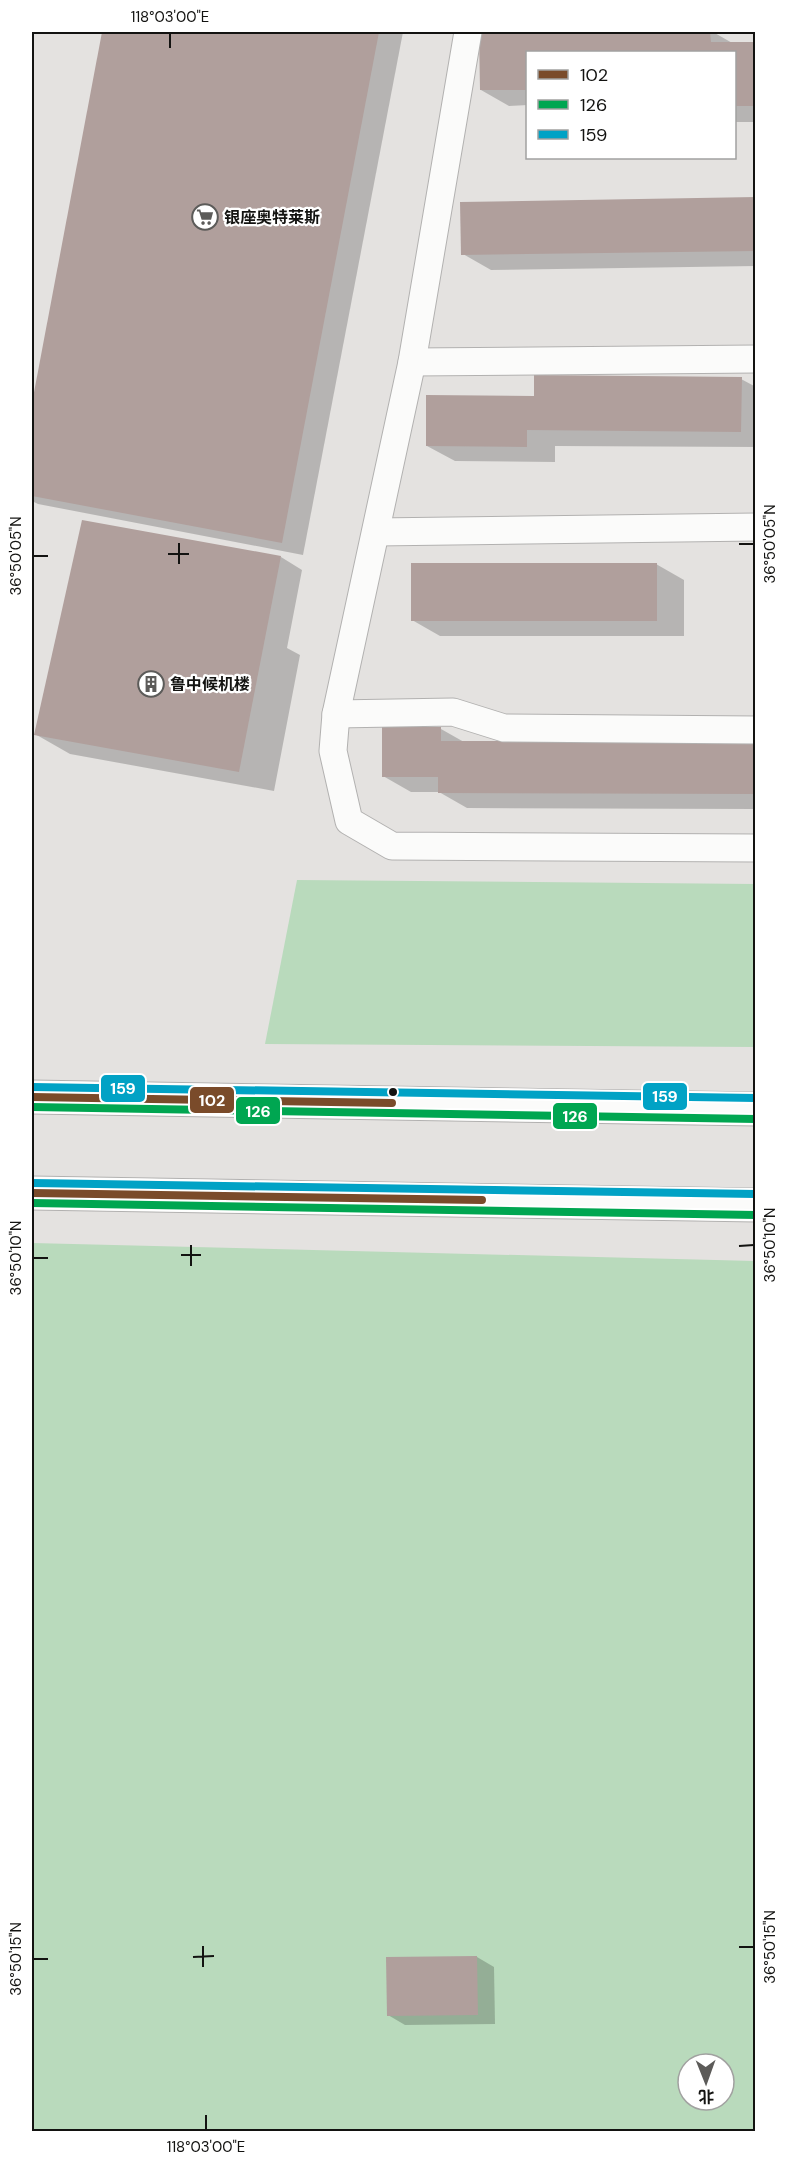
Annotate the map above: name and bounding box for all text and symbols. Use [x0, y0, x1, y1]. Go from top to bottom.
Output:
text: 118°03'00"E [131, 7, 209, 27]
legend [526, 51, 736, 159]
text: 102 [580, 63, 608, 87]
text: 126 [580, 93, 607, 117]
text: 159 [580, 123, 607, 147]
supermarket icon: 银座奥特莱斯 [190, 202, 220, 232]
place label: 银座奥特莱斯 [224, 207, 320, 228]
text: 36°50'05"N [760, 504, 780, 584]
text: 36°50'05"N [6, 516, 26, 596]
building icon: 鲁中候机楼 [136, 669, 166, 699]
place label: 鲁中候机楼 [170, 674, 250, 695]
line badge: 159 [100, 1074, 146, 1103]
text: 159 [110, 1078, 136, 1099]
line badge: 159 [642, 1082, 688, 1111]
line badge: 102 [189, 1086, 235, 1114]
unlabelled marker [387, 1086, 399, 1098]
text: 159 [652, 1086, 678, 1107]
text: 102 [199, 1090, 225, 1111]
line badge: 126 [235, 1096, 281, 1125]
text: 126 [245, 1101, 271, 1122]
line badge: 126 [552, 1102, 598, 1130]
text: 126 [562, 1106, 588, 1127]
text: 36°50'10"N [760, 1208, 780, 1282]
text: 36°50'10"N [6, 1221, 26, 1295]
text: 36°50'15"N [760, 1910, 780, 1984]
text: 36°50'15"N [6, 1922, 26, 1996]
north arrow [676, 2052, 736, 2112]
text: 北 [698, 2086, 714, 2107]
text: 118°03'00"E [167, 2137, 245, 2157]

